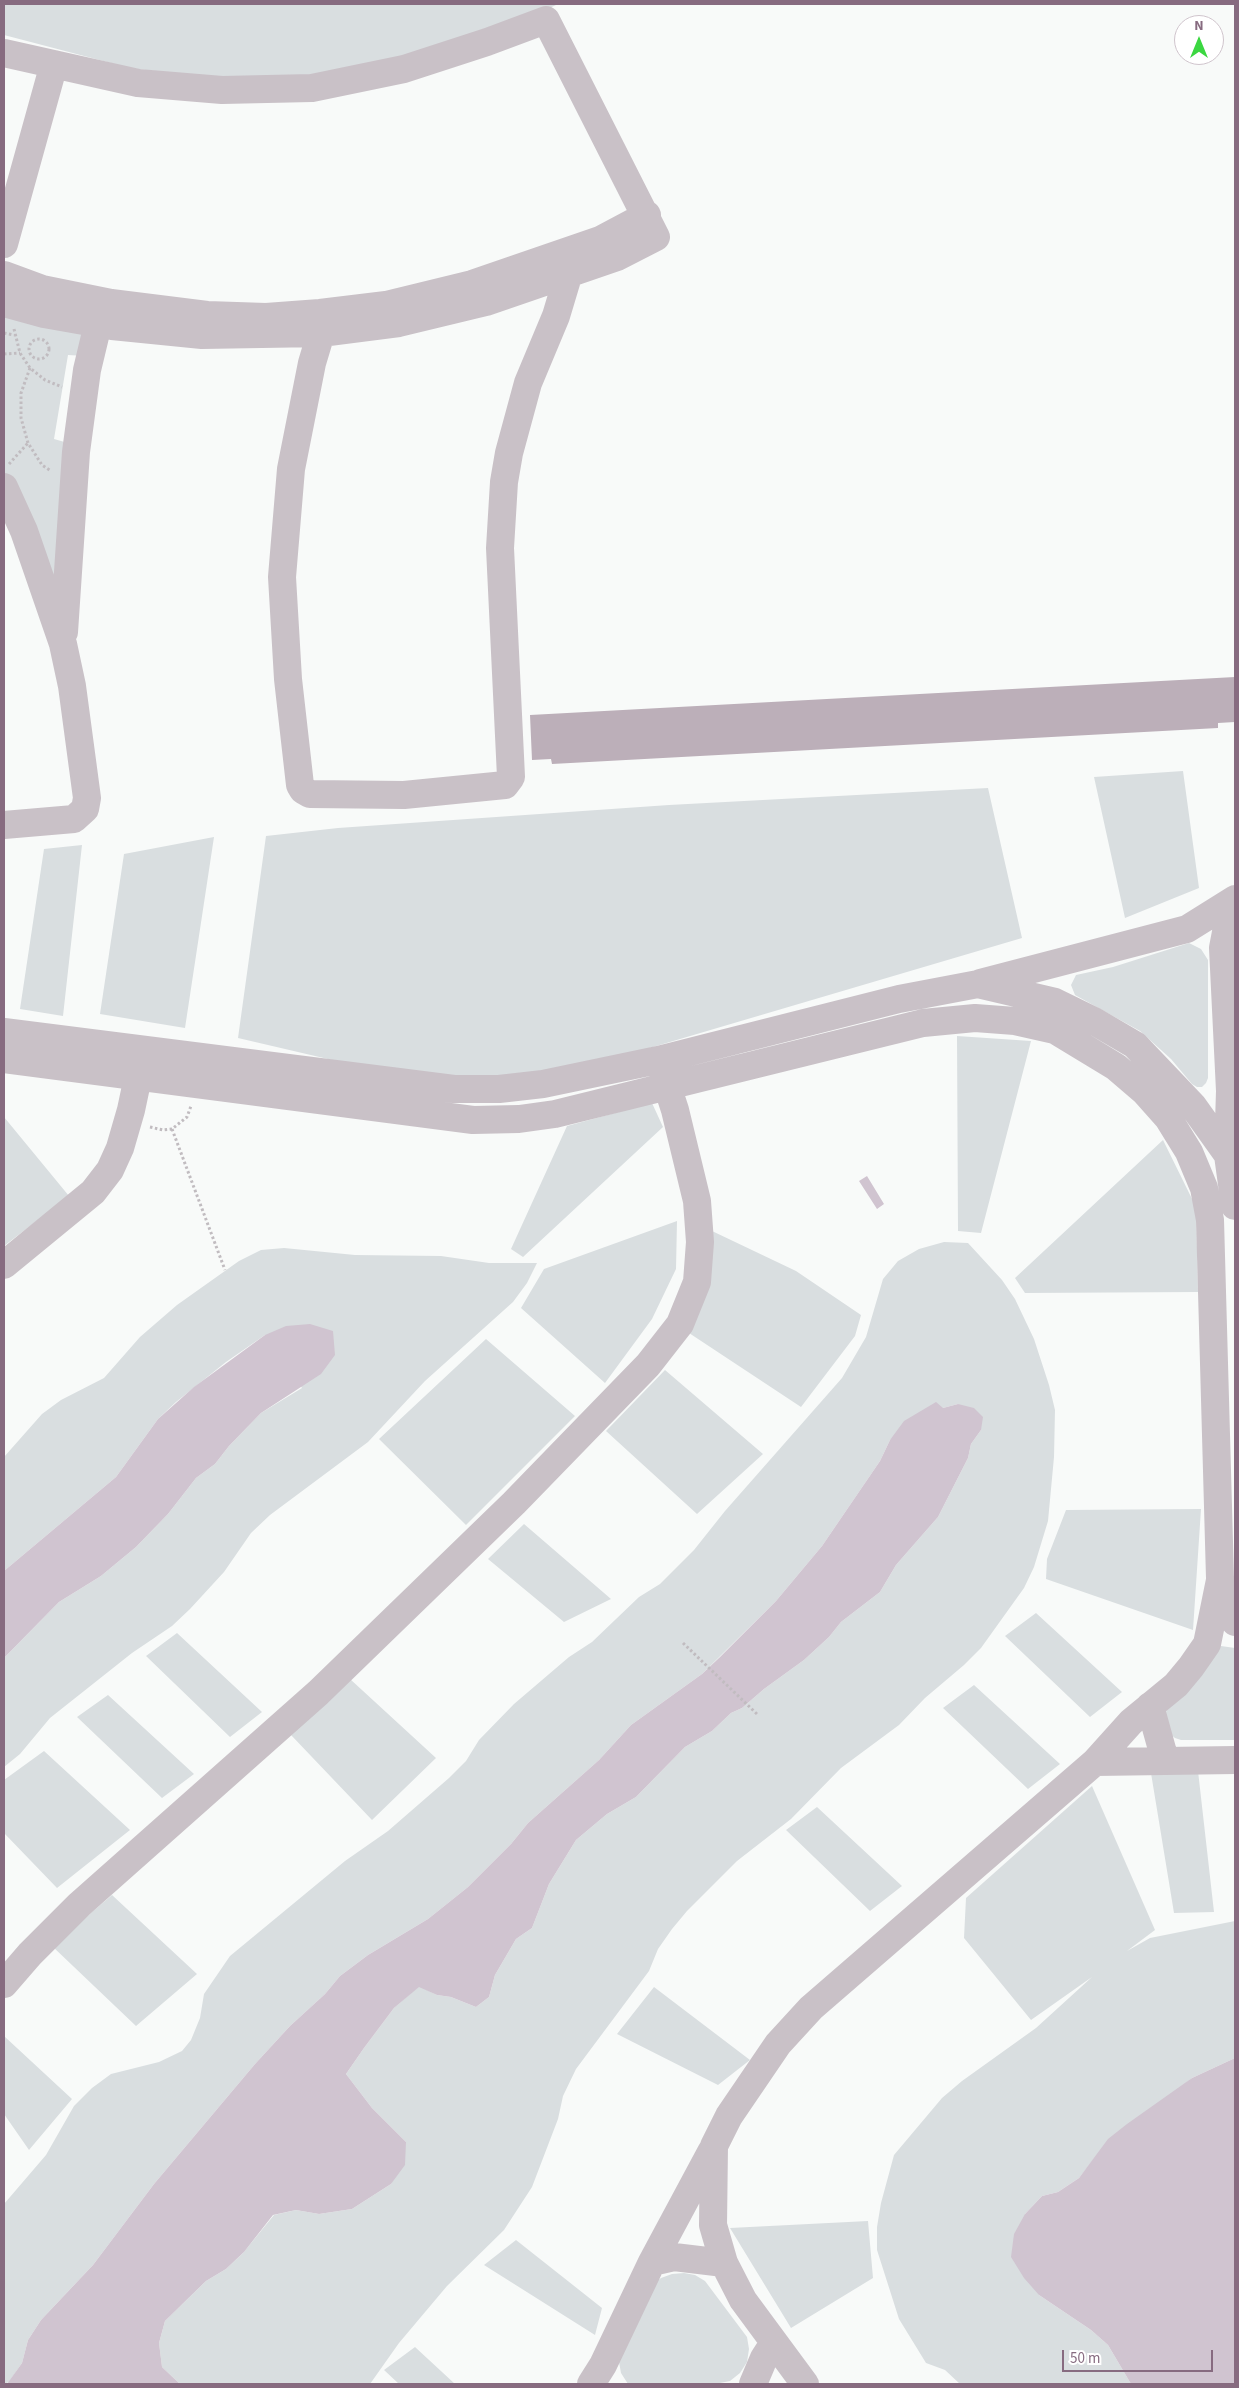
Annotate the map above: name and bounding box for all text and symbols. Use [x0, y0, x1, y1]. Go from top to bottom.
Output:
north arrow [1174, 15, 1224, 65]
text: N [1194, 16, 1204, 36]
scale bar [1064, 2340, 1215, 2372]
text: 50 m [1070, 2348, 1100, 2369]

